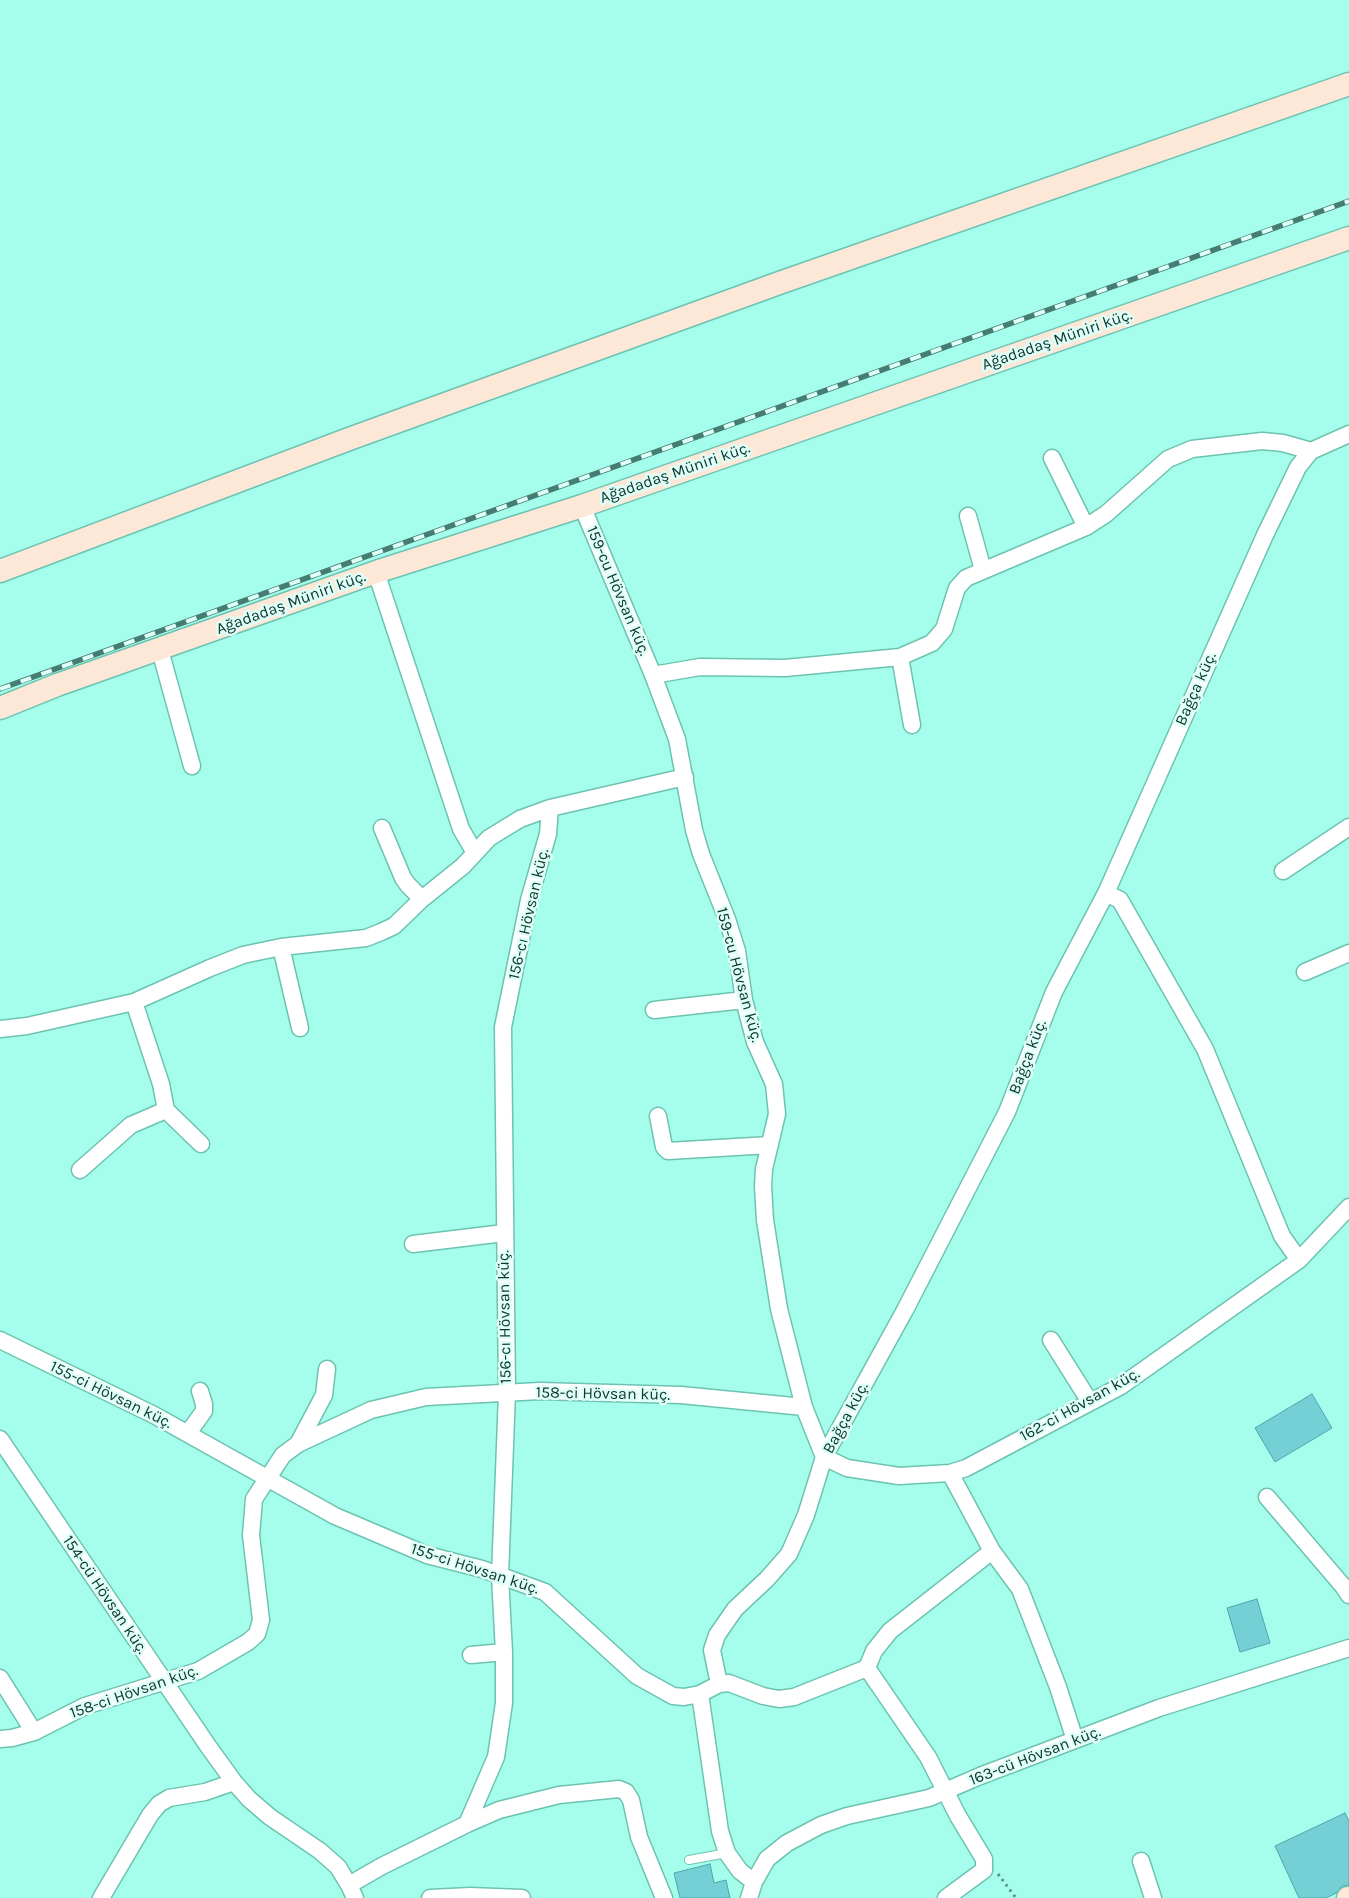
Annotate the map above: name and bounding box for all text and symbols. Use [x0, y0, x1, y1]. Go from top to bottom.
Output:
street label: Ağadadaş Müniri küç. [979, 305, 1135, 375]
street label: Ağadadaş Müniri küç. [597, 438, 753, 508]
street label: 159-cu Hövsan küç. [582, 523, 654, 659]
street label: Ağadadaş Müniri küç. [214, 567, 368, 639]
street label: Bağça küç. [1171, 649, 1221, 729]
street label: 156-cı Hövsan küç. [505, 847, 553, 981]
street label: 159-cu Hövsan küç. [712, 905, 766, 1045]
street label: Bağça küç. [1005, 1017, 1051, 1097]
street label: 156-cı Hövsan küç. [494, 1250, 516, 1384]
street label: 155-ci Hövsan küç. [47, 1357, 175, 1433]
street label: 162-ci Hövsan küç. [1017, 1364, 1143, 1446]
street label: Bağça küç. [819, 1379, 873, 1457]
street label: 158-ci Hövsan küç. [536, 1383, 670, 1405]
street label: 154-cü Hövsan küç. [58, 1532, 152, 1658]
street label: 155-ci Hövsan küç. [408, 1539, 542, 1599]
street label: 158-ci Hövsan küç. [67, 1661, 201, 1723]
street label: 163-cü Hövsan küç. [967, 1722, 1103, 1790]

